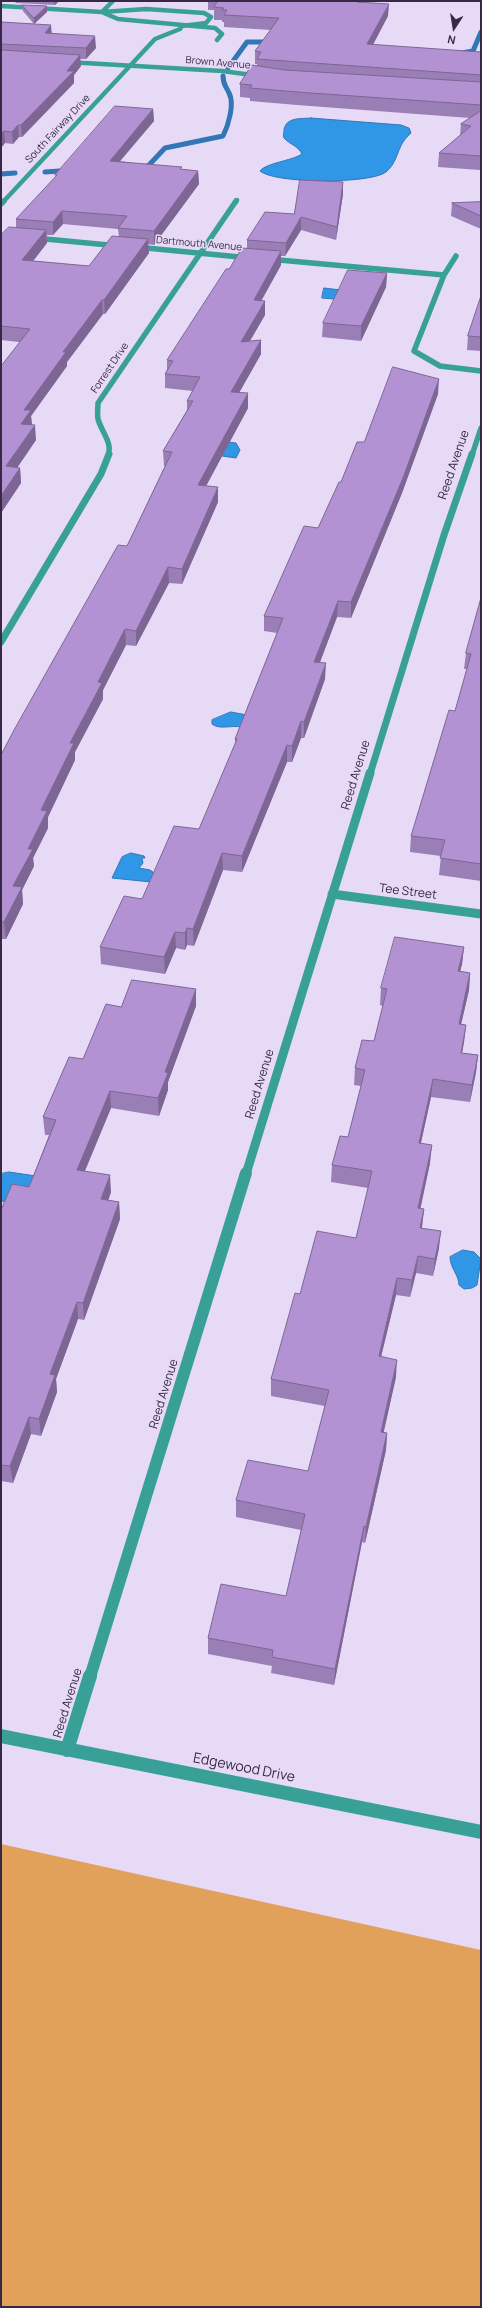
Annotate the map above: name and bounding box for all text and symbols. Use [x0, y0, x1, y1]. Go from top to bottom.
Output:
north arrow [434, 8, 474, 48]
text: N [446, 32, 457, 48]
street label: Brown Avenue [185, 54, 251, 72]
street label: South Fairway Drive [23, 92, 93, 166]
street label: Dartmouth Avenue [155, 234, 243, 254]
street label: Forrest Drive [89, 340, 131, 396]
street label: Reed Avenue [435, 429, 473, 501]
street label: Reed Avenue [339, 738, 373, 812]
street label: Tee Street [378, 881, 438, 903]
street label: Reed Avenue [243, 1047, 277, 1121]
street label: Reed Avenue [147, 1357, 181, 1431]
street label: Reed Avenue [51, 1666, 85, 1740]
street label: Edgewood Drive [192, 1750, 296, 1786]

